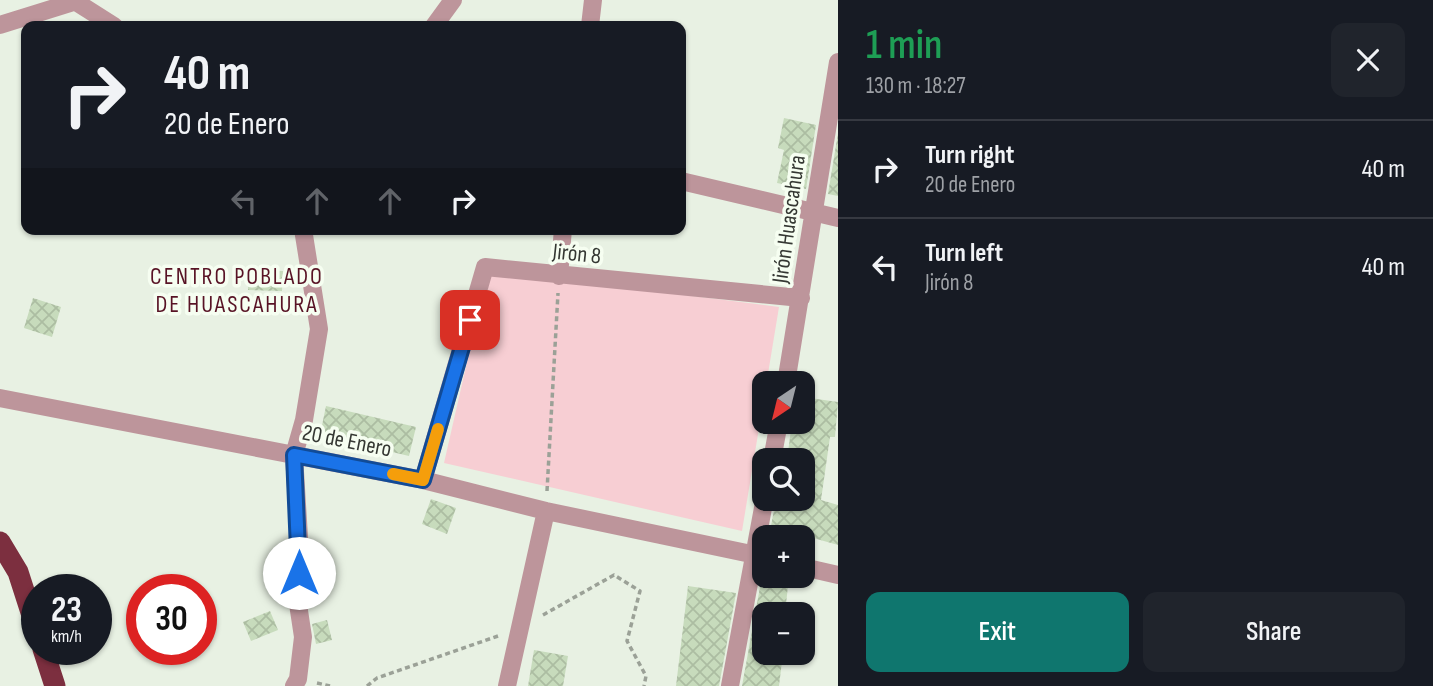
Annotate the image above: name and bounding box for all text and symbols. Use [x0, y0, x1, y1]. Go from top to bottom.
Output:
text: 1 min [866, 20, 942, 71]
button: close [1331, 23, 1405, 97]
text: 40 m [164, 45, 250, 104]
icon: right [49, 49, 140, 140]
text: 130 m · 18:27 [866, 72, 965, 100]
text: 20 de Enero [164, 105, 290, 144]
text: Turn right [925, 140, 1014, 171]
icon: right [866, 150, 904, 188]
street label: Jirón Huascahura [766, 153, 812, 286]
text: 40 m [1362, 154, 1405, 185]
text: 20 de Enero [925, 171, 1015, 199]
icon: left [225, 182, 263, 220]
icon: ahead [298, 182, 336, 220]
icon: ahead [371, 182, 409, 220]
icon: right [444, 182, 482, 220]
street label: Jirón 8 [550, 237, 602, 270]
text: Turn left [925, 238, 1003, 269]
icon: left [866, 248, 904, 286]
text: 40 m [1362, 252, 1405, 283]
district label: CENTRO POBLADO DE HUASCAHURA [150, 262, 324, 319]
text: Jirón 8 [925, 269, 973, 297]
pin [440, 290, 500, 350]
icon: arrive [451, 301, 489, 339]
north arrow [752, 371, 816, 434]
map controls [752, 371, 815, 665]
street label: 20 de Enero [300, 419, 394, 463]
button: search [752, 448, 815, 511]
button: + [752, 525, 815, 588]
position arrow [262, 536, 336, 610]
speed limit sign: 30 [126, 574, 217, 665]
text: 23 [51, 589, 82, 632]
button: Exit [866, 592, 1129, 672]
button: Share [1143, 592, 1405, 672]
button: − [752, 602, 815, 665]
text: km/h [51, 626, 82, 647]

